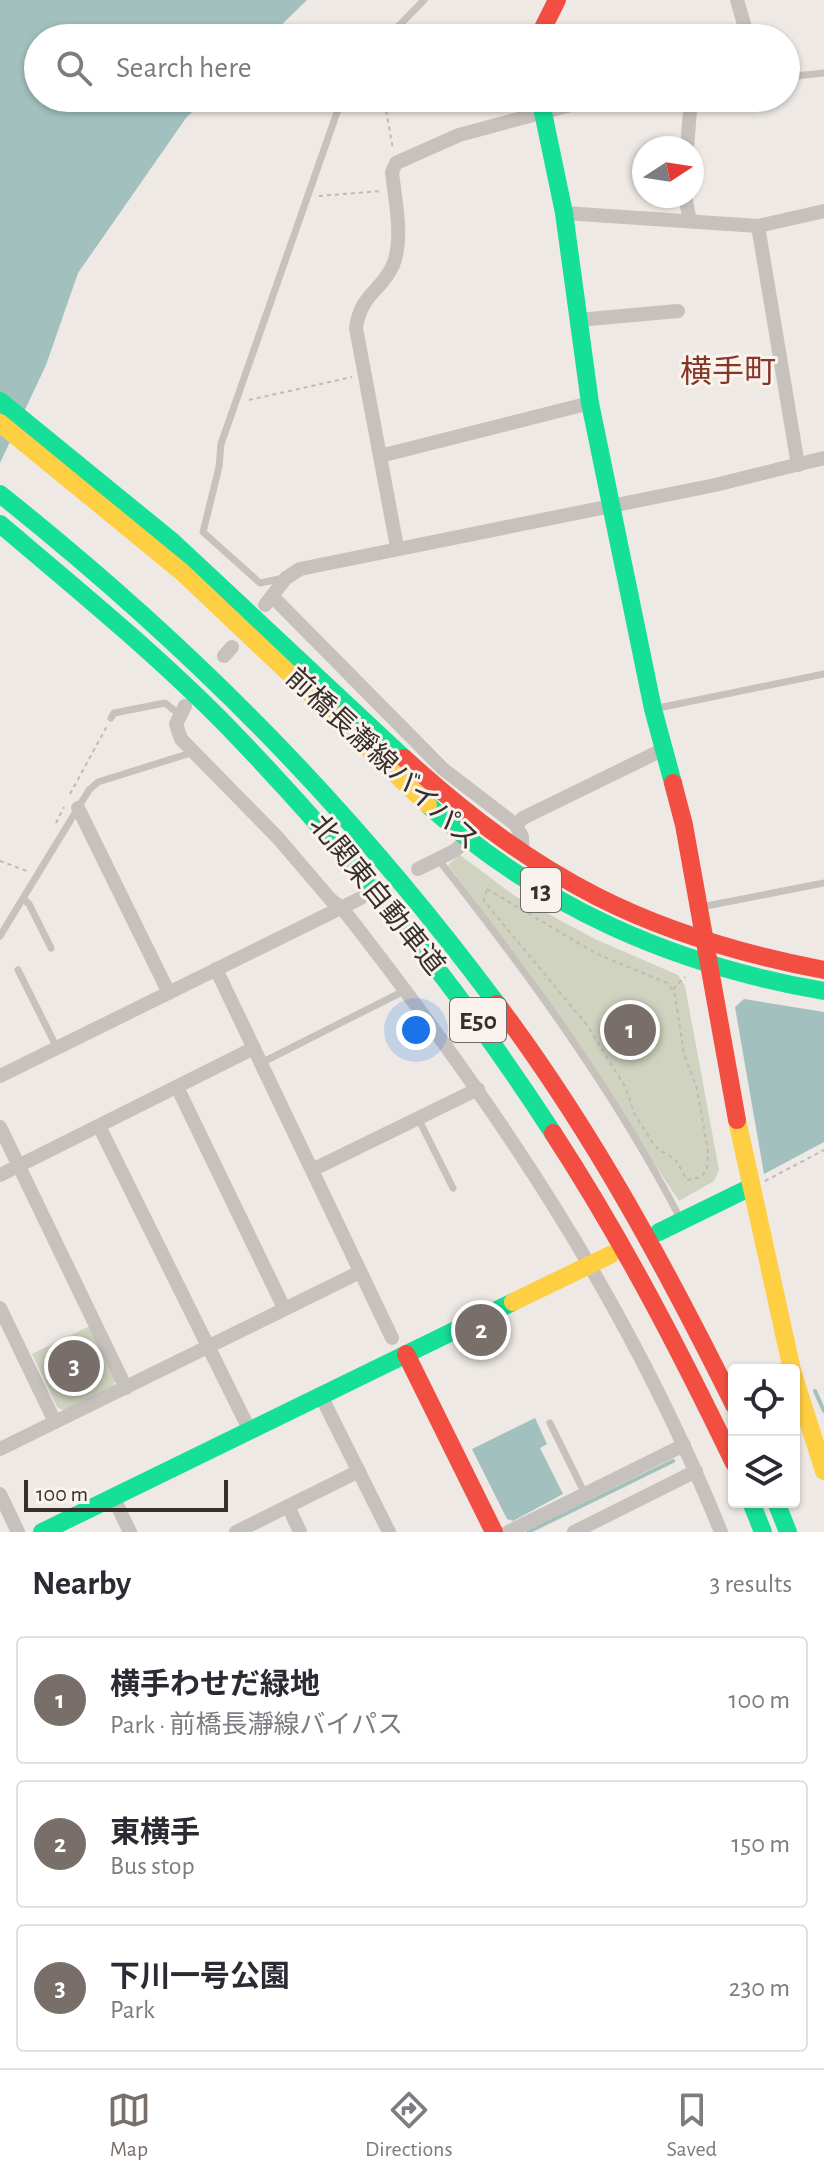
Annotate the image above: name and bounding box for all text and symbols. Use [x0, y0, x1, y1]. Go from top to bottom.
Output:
search box [24, 24, 800, 112]
icon: search [52, 46, 96, 90]
text: Search here [116, 53, 252, 83]
north arrow [632, 136, 704, 208]
district label: 横手町 [680, 355, 776, 388]
street label: 前橋長瀞線バイパス [280, 662, 484, 855]
street label: 北関東自動車道 [304, 809, 451, 980]
road number: 13 [521, 868, 561, 912]
road number: E50 [450, 998, 506, 1042]
pin: 1 [604, 1000, 656, 1060]
your location [396, 1010, 436, 1050]
pin: 2 [455, 1300, 507, 1360]
pin: 3 [48, 1336, 100, 1396]
map controls [728, 1364, 800, 1508]
button: locate [728, 1364, 800, 1436]
button: layers [728, 1436, 800, 1508]
scale bar [24, 1476, 228, 1512]
text: 100 m [36, 1483, 88, 1505]
text: Nearby [32, 1567, 131, 1601]
text: 3 results [709, 1571, 792, 1597]
text: 横手わせだ緑地 [110, 1670, 320, 1700]
text: 1 [55, 1687, 65, 1713]
text: 100 m [729, 1687, 790, 1713]
text: Park · 前橋長瀞線バイパス [110, 1712, 403, 1738]
text: 東横手 [110, 1818, 200, 1848]
text: 2 [54, 1831, 66, 1857]
text: 150 m [731, 1831, 790, 1857]
text: Bus stop [110, 1853, 195, 1879]
text: 下川一号公園 [110, 1962, 290, 1992]
text: 3 [54, 1975, 66, 2001]
text: 230 m [729, 1975, 790, 2001]
text: Park [110, 1997, 155, 2023]
tab: Map [107, 2088, 151, 2162]
tab: Directions [365, 2088, 453, 2162]
tab: Saved [667, 2088, 717, 2162]

